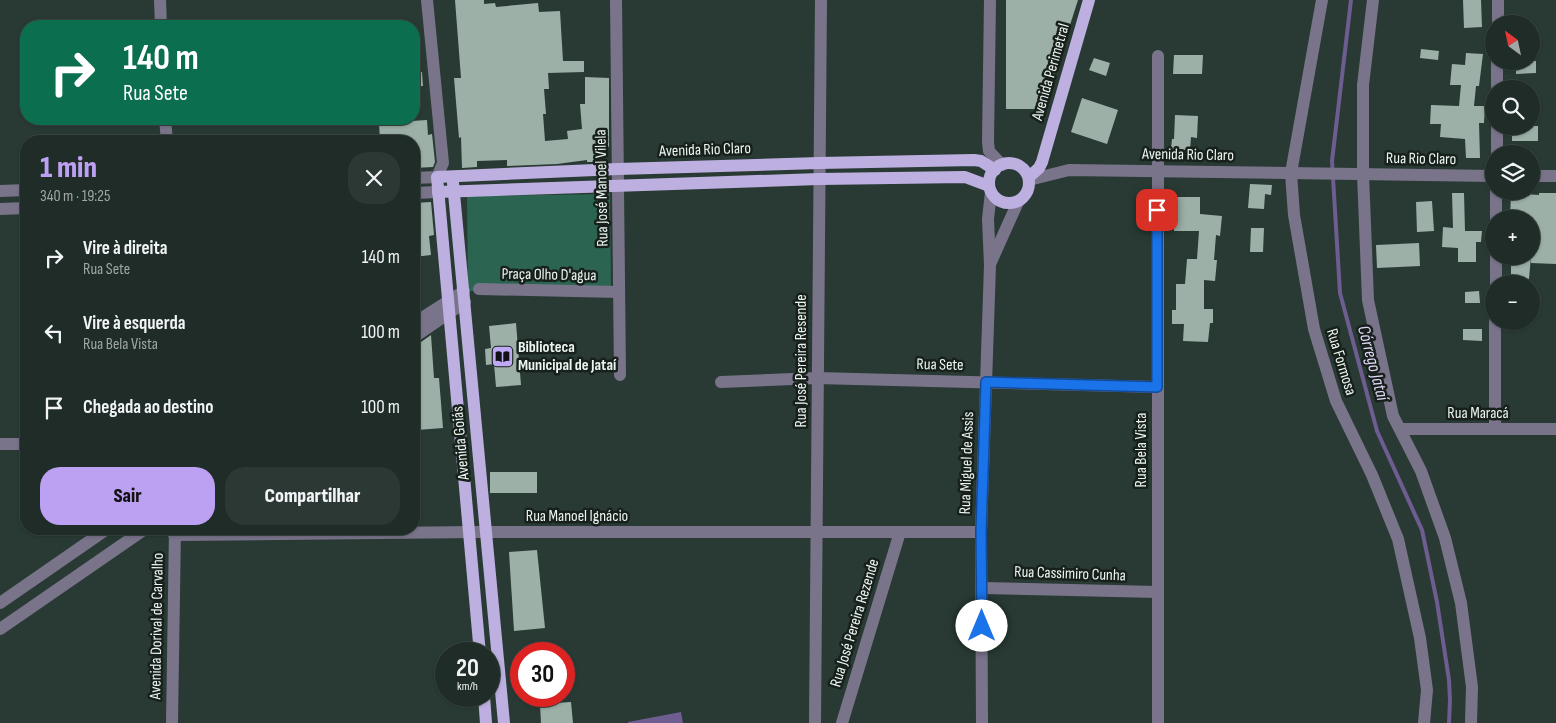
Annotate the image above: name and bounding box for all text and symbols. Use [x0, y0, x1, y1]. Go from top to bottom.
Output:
north arrow [1485, 15, 1540, 70]
map controls [1485, 15, 1540, 330]
street label: Avenida Perimetral [1028, 21, 1074, 124]
text: 140 m [123, 37, 199, 80]
icon: right [40, 40, 105, 105]
text: Rua Sete [123, 80, 188, 107]
button: search [1485, 80, 1540, 135]
street label: Rua José Manoel Vilela [591, 129, 613, 247]
street label: Avenida Rio Claro [658, 139, 751, 161]
street label: Avenida Rio Claro [1141, 145, 1234, 165]
button: layers [1485, 145, 1540, 200]
street label: Rua Rio Claro [1386, 149, 1456, 169]
text: 1 min [40, 150, 97, 186]
button: close [348, 152, 400, 204]
text: 340 m · 19:25 [40, 187, 110, 206]
pin [1136, 189, 1178, 231]
icon: arrive [1143, 196, 1171, 224]
button: + [1485, 210, 1540, 265]
text: Vire à direita [83, 237, 167, 260]
icon: right [40, 244, 68, 272]
text: 140 m [362, 246, 400, 269]
text: Rua Sete [83, 260, 130, 279]
street label: Praça Olho D'agua [501, 265, 597, 285]
button: − [1485, 275, 1540, 330]
street label: Rua José Pereira Resende [792, 294, 811, 428]
text: Vire à esquerda [83, 312, 185, 335]
icon: left [40, 319, 68, 347]
text: 100 m [361, 321, 400, 344]
water label: Córrego Jataí [1353, 323, 1394, 404]
street label: Rua Formosa [1322, 326, 1360, 398]
text: Rua Bela Vista [83, 335, 158, 354]
place label: Biblioteca Municipal de Jataí [518, 338, 617, 375]
library icon: Biblioteca Municipal de Jataí [490, 344, 514, 368]
street label: Rua Sete [916, 355, 964, 375]
icon: arrive [40, 394, 68, 422]
text: Chegada ao destino [83, 396, 213, 419]
text: 100 m [361, 396, 400, 419]
street label: Rua Maracá [1447, 404, 1509, 423]
street label: Avenida Goiás [448, 405, 474, 482]
street label: Rua Miguel de Assis [956, 411, 978, 515]
street label: Rua Bela Vista [1132, 413, 1151, 487]
button: Sair [40, 467, 215, 525]
button: Compartilhar [225, 467, 400, 525]
street label: Rua Manoel Ignácio [526, 507, 628, 526]
street label: Avenida Dorival de Carvalho [146, 553, 168, 700]
street label: Rua José Pereira Rezende [826, 557, 884, 689]
street label: Rua Cassimiro Cunha [1014, 563, 1126, 585]
position arrow [955, 599, 1007, 651]
speed limit sign: 30 [510, 642, 575, 707]
text: 20 [456, 653, 479, 684]
text: km/h [457, 679, 478, 694]

